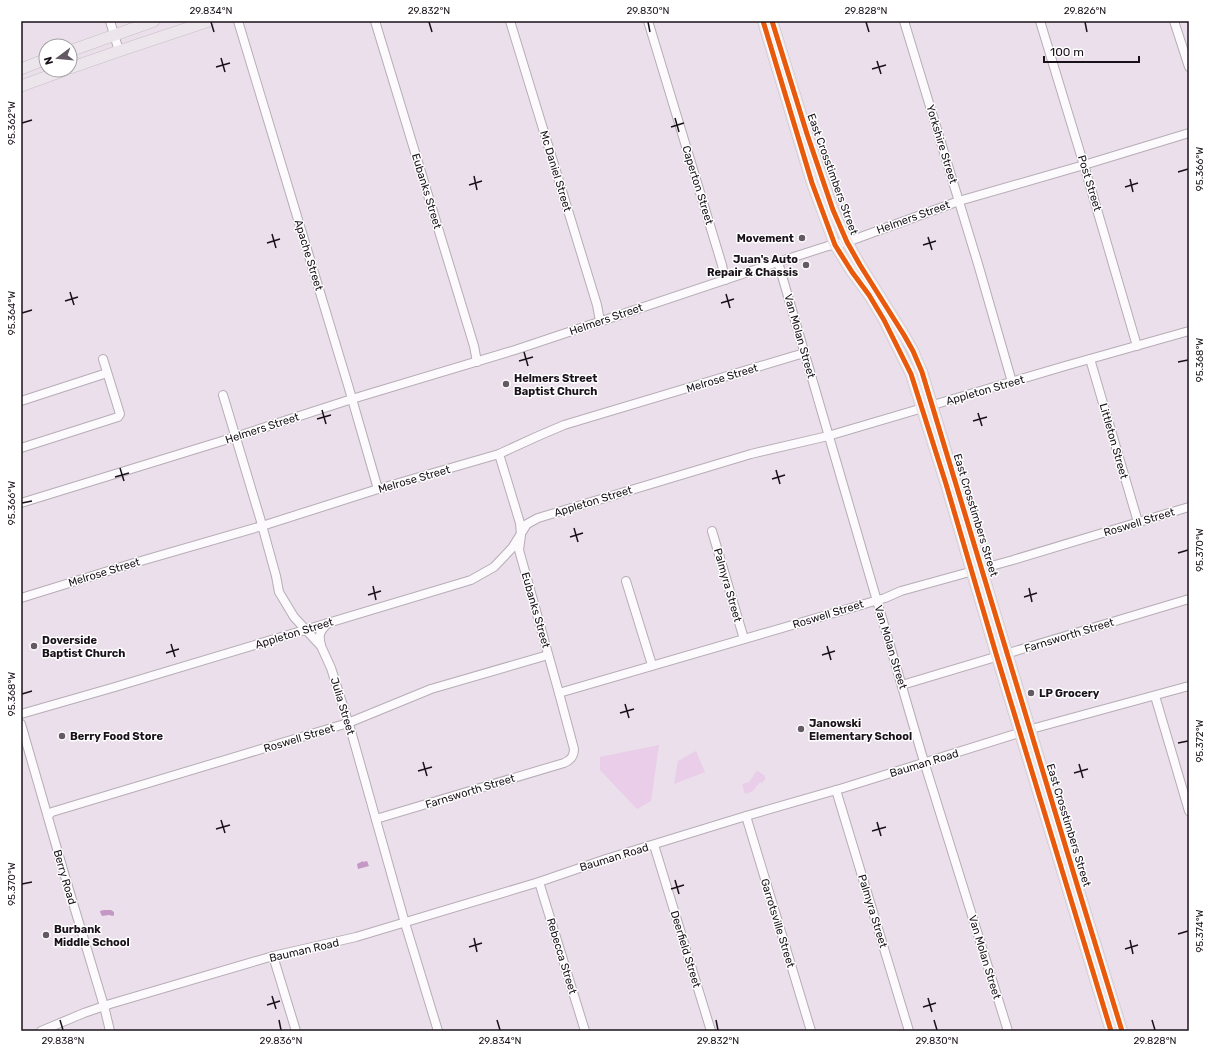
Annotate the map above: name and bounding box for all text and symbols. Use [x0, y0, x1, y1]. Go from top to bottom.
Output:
text: 29.834°N [190, 5, 233, 17]
text: 29.832°N [408, 5, 450, 17]
text: 29.830°N [626, 5, 670, 17]
text: 29.828°N [845, 5, 888, 17]
text: 29.826°N [1064, 5, 1106, 17]
north arrow [38, 38, 78, 78]
scale bar [1044, 38, 1139, 64]
text: 100 m [1050, 45, 1084, 59]
text: N [42, 55, 56, 66]
text: 95.362°W [6, 101, 18, 145]
street label: Yorkshire Street [923, 103, 960, 186]
street label: East Crosstimbers Street [805, 112, 861, 237]
street label: Mc Daniel Street [537, 129, 574, 214]
street label: Caperton Street [679, 144, 716, 227]
text: 95.366°W [1194, 147, 1206, 191]
street label: Eubanks Street [409, 152, 444, 231]
street label: Post Street [1075, 154, 1104, 213]
street label: Helmers Street [875, 198, 952, 237]
street label: Apache Street [292, 218, 326, 293]
place label: Movement [737, 232, 794, 245]
marker: Movement [797, 233, 807, 243]
place label: Juan's Auto Repair & Chassis [707, 253, 798, 279]
marker: Juan's Auto Repair & Chassis [801, 260, 811, 270]
text: 95.364°W [6, 291, 18, 335]
street label: Van Molan Street [781, 293, 818, 380]
street label: Helmers Street [568, 301, 645, 338]
text: 95.368°W [1194, 338, 1206, 382]
street label: Melrose Street [685, 361, 760, 396]
place label: Helmers Street Baptist Church [514, 372, 597, 398]
street label: Appleton Street [944, 373, 1027, 408]
marker: Helmers Street Baptist Church [501, 379, 511, 389]
street label: Littleton Street [1097, 402, 1131, 481]
street label: Helmers Street [224, 410, 301, 447]
street label: East Crosstimbers Street [951, 452, 1001, 579]
street label: Melrose Street [377, 463, 452, 496]
text: 95.366°W [6, 481, 18, 525]
street label: Appleton Street [552, 483, 634, 520]
street label: Roswell Street [1102, 505, 1177, 539]
text: 95.370°W [1194, 528, 1206, 572]
street label: Palmyra Street [711, 547, 744, 624]
street label: Melrose Street [67, 555, 142, 590]
street label: Eubanks Street [518, 571, 553, 650]
street label: Roswell Street [791, 597, 866, 631]
street label: Van Molan Street [872, 604, 910, 691]
street label: Appleton Street [253, 615, 335, 652]
street label: Farnsworth Street [1023, 615, 1116, 655]
place label: Doverside Baptist Church [42, 634, 125, 660]
marker: Doverside Baptist Church [29, 641, 39, 651]
text: 95.368°W [6, 672, 18, 716]
street label: Julia Street [328, 676, 358, 737]
place label: LP Grocery [1039, 687, 1100, 700]
marker: LP Grocery [1026, 688, 1036, 698]
place label: Janowski Elementary School [809, 717, 912, 743]
text: 95.372°W [1194, 719, 1206, 763]
street label: Roswell Street [262, 721, 337, 755]
marker: Janowski Elementary School [796, 724, 806, 734]
place label: Berry Food Store [70, 730, 163, 743]
marker: Berry Food Store [57, 731, 67, 741]
street label: Bauman Road [888, 747, 960, 780]
street label: East Crosstimbers Street [1044, 762, 1094, 889]
street label: Farnsworth Street [424, 771, 517, 811]
street label: Bauman Road [578, 841, 650, 874]
street label: Berry Road [50, 848, 79, 906]
text: 95.370°W [6, 862, 18, 906]
street label: Palmyra Street [855, 873, 890, 950]
street label: Garrotsville Street [758, 877, 797, 970]
street label: Deerfield Street [668, 909, 704, 990]
text: 95.374°W [1194, 909, 1206, 953]
street label: Van Molan Street [966, 914, 1004, 1001]
street label: Rebecca Street [544, 917, 579, 996]
place label: Burbank Middle School [54, 923, 130, 949]
marker: Burbank Middle School [41, 930, 51, 940]
street label: Bauman Road [268, 936, 340, 965]
text: 29.838°N [41, 1035, 85, 1047]
text: 29.836°N [260, 1035, 302, 1047]
text: 29.834°N [479, 1035, 522, 1047]
text: 29.832°N [697, 1035, 739, 1047]
text: 29.830°N [915, 1035, 959, 1047]
text: 29.828°N [1134, 1035, 1177, 1047]

